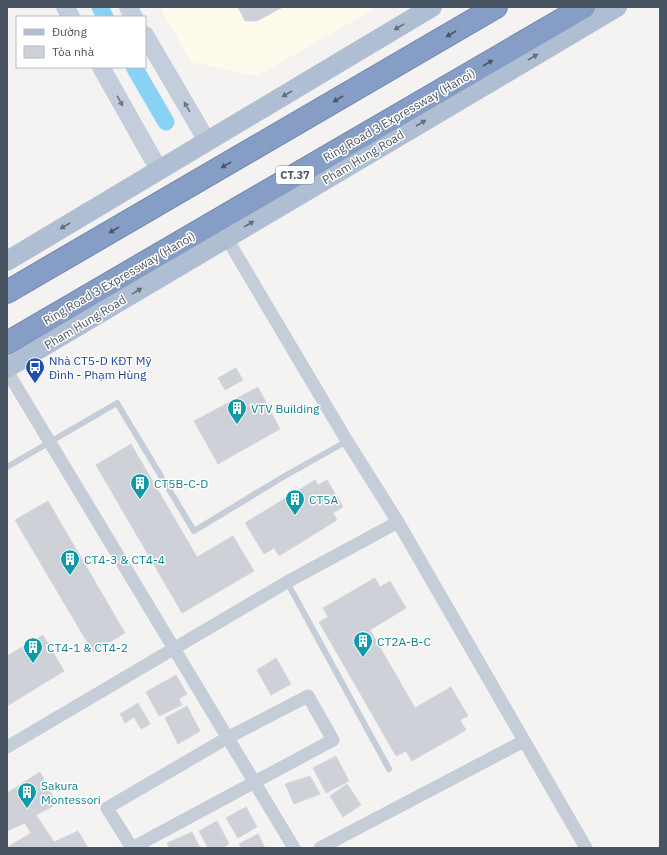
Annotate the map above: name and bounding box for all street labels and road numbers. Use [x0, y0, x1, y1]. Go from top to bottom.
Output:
street label: Ring Road 3 Expressway (Hanoi) [320, 65, 478, 165]
street label: Pham Hung Road [319, 127, 407, 187]
road number: CT.37 [276, 166, 314, 184]
street label: Ring Road 3 Expressway (Hanoi) [40, 228, 198, 328]
street label: Pham Hung Road [41, 292, 129, 352]

